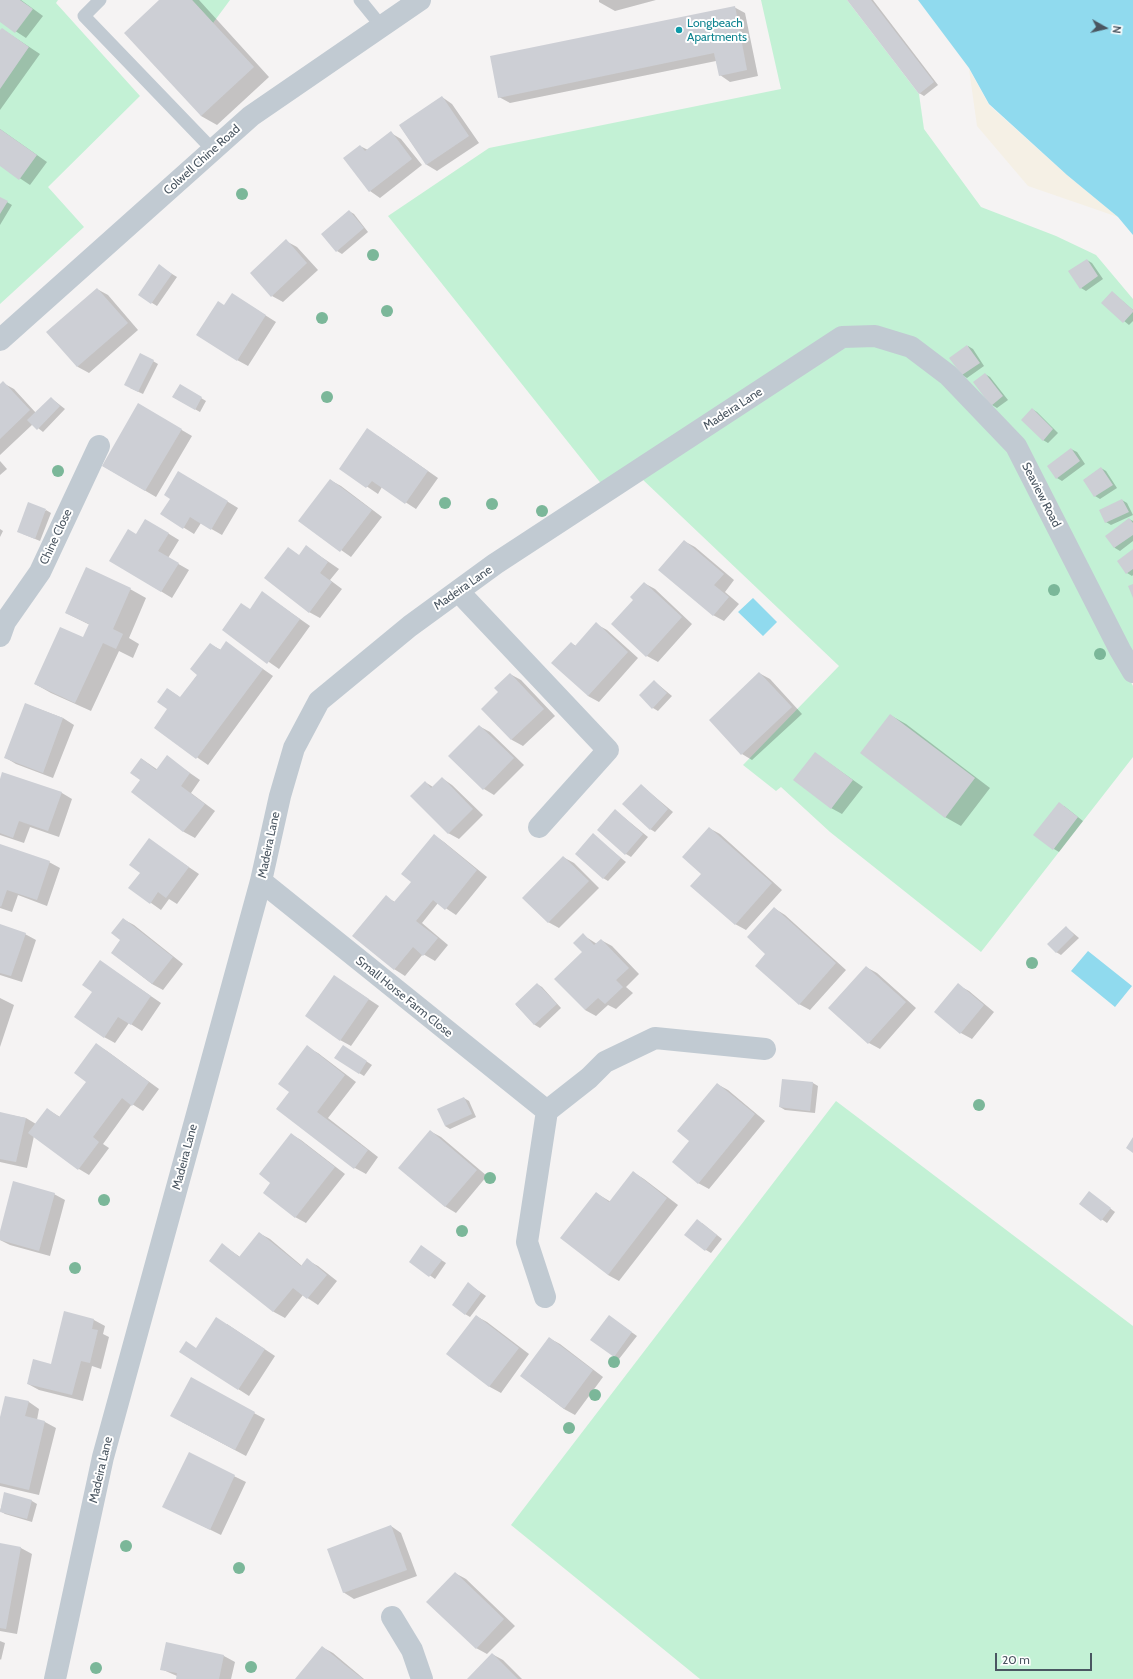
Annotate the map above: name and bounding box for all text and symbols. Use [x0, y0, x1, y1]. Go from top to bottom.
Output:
north arrow [1085, 8, 1125, 48]
place label: Longbeach Apartments [687, 16, 747, 44]
marker: Longbeach Apartments [674, 25, 684, 35]
text: N [1109, 25, 1124, 34]
street label: Colwell Chine Road [161, 122, 243, 198]
street label: Madeira Lane [701, 385, 765, 433]
street label: Seaview Road [1019, 460, 1063, 530]
street label: Chine Close [37, 507, 75, 567]
street label: Madeira Lane [431, 563, 495, 613]
street label: Madeira Lane [255, 810, 283, 880]
street label: Small Horse Farm Close [353, 954, 455, 1040]
street label: Madeira Lane [169, 1123, 201, 1191]
street label: Madeira Lane [86, 1435, 116, 1505]
scale bar [997, 1645, 1094, 1671]
text: 20 m [1002, 1652, 1030, 1667]

